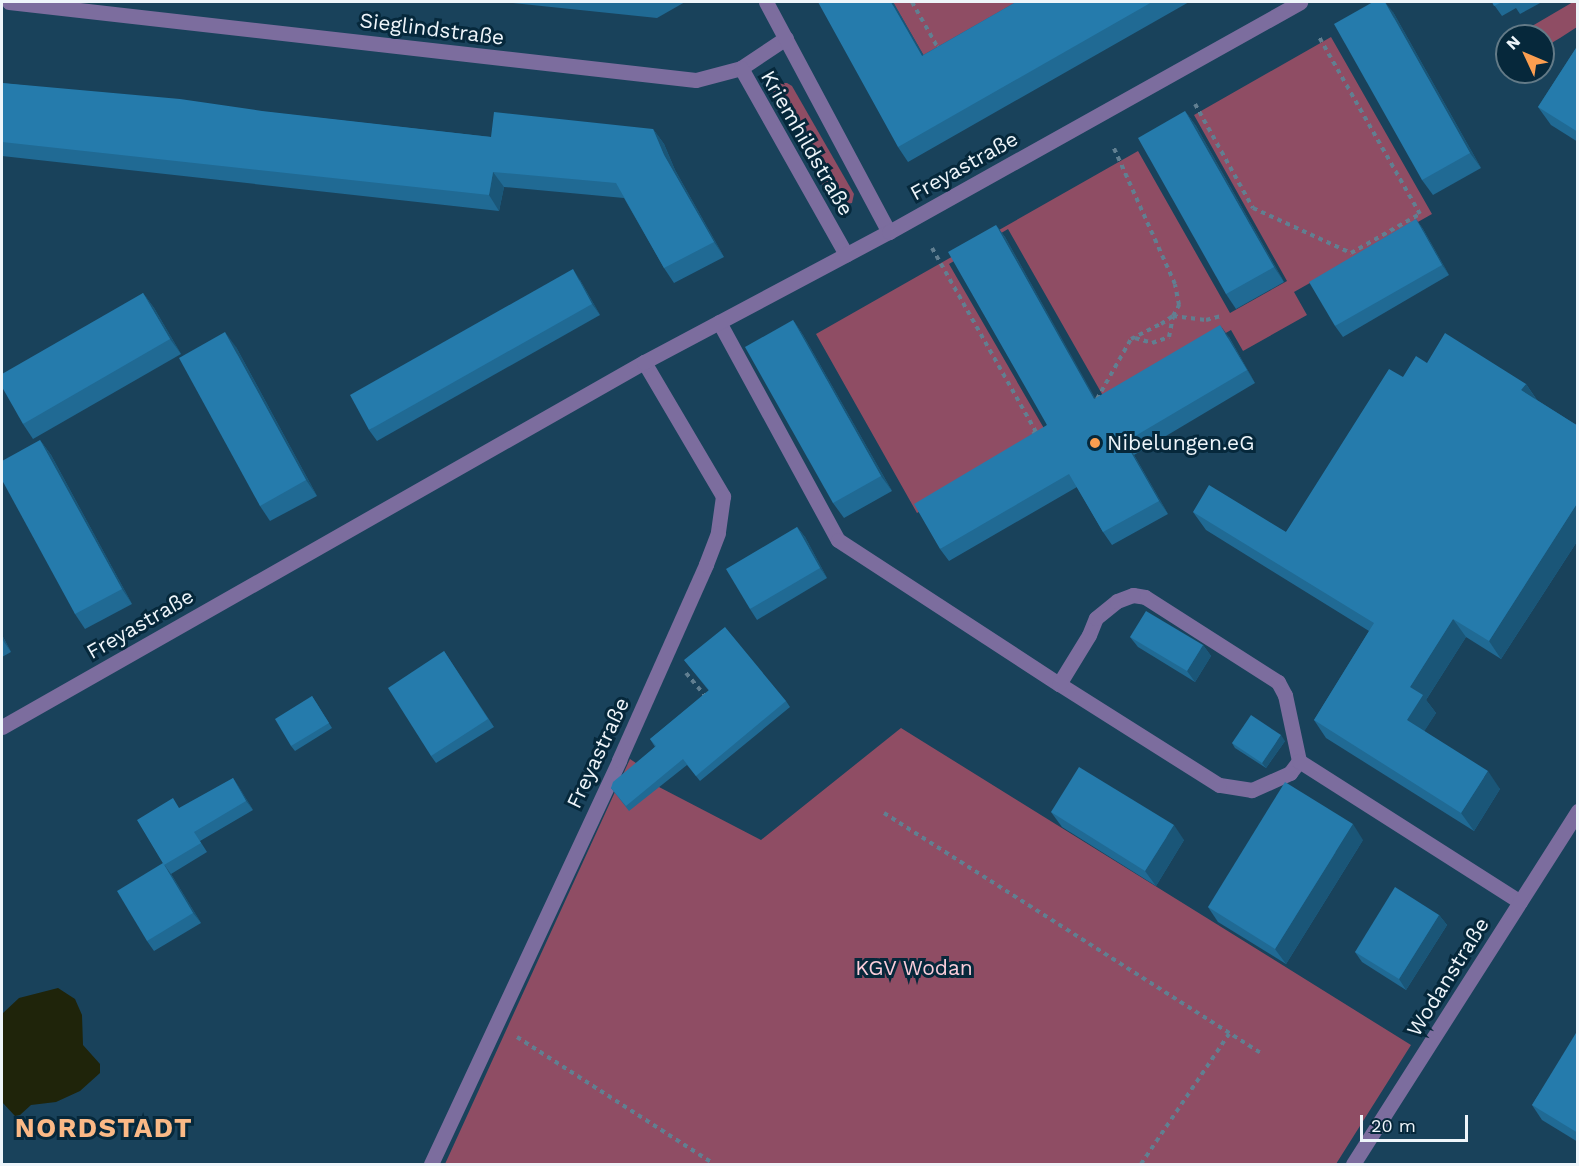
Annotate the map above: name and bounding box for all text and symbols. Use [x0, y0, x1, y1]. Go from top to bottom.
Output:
street label: Sieglindstraße [358, 8, 506, 50]
north arrow [1495, 24, 1555, 84]
text: N [1502, 32, 1524, 53]
street label: Kriemhildstraße [755, 66, 859, 220]
street label: Freyastraße [906, 126, 1022, 206]
place label: Nibelungen.eG [1107, 430, 1254, 456]
marker: Nibelungen.eG [1088, 436, 1102, 450]
street label: Freyastraße [82, 583, 198, 665]
street label: Freyastraße [561, 694, 635, 812]
street label: Wodanstraße [1401, 913, 1495, 1041]
park label: KGV Wodan [855, 955, 973, 981]
scale bar [1363, 1103, 1471, 1141]
district label: NORDSTADT [15, 1113, 193, 1145]
text: 20 m [1371, 1115, 1416, 1136]

